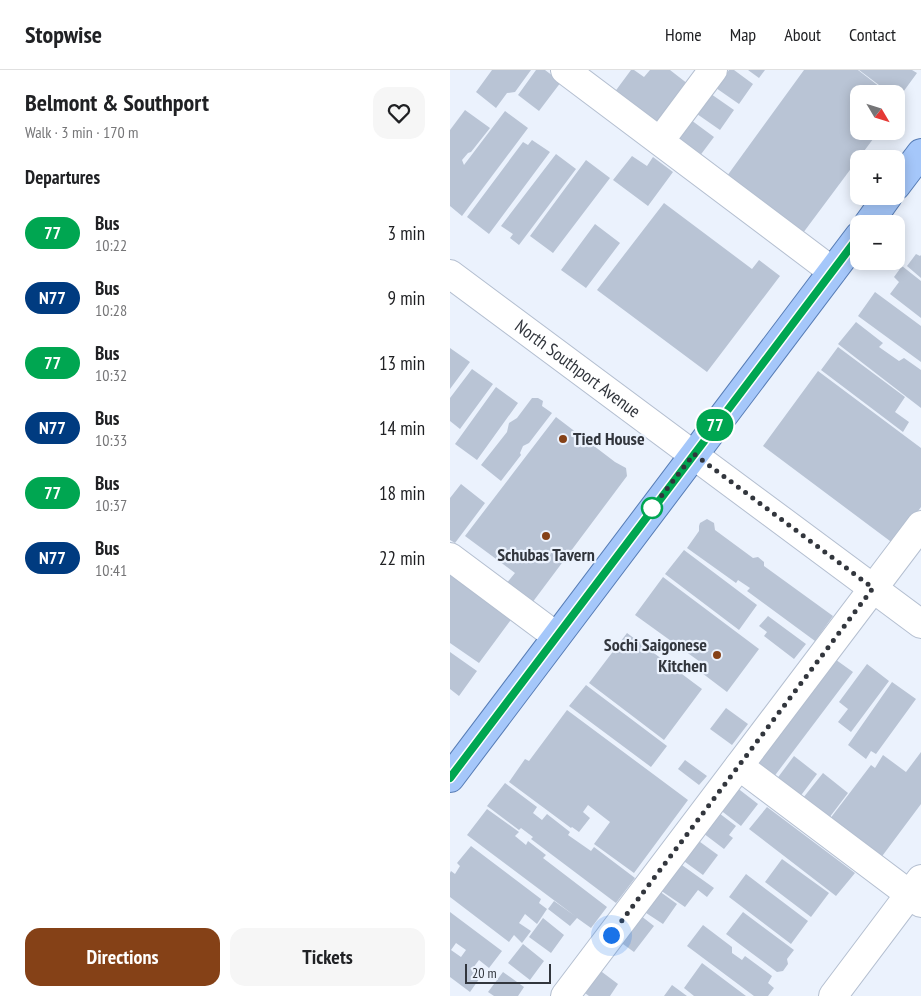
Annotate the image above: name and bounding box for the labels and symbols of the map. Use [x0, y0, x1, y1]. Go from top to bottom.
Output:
north arrow [850, 85, 905, 140]
street label: North Southport Avenue [511, 314, 645, 423]
line badge: 77 [692, 409, 738, 441]
place label: Tied House [573, 427, 645, 450]
marker: Tied House [557, 433, 569, 445]
unlabelled marker [641, 497, 663, 519]
marker: Schubas Tavern [540, 530, 552, 542]
place label: Schubas Tavern [497, 543, 595, 566]
place label: Sochi Saigonese Kitchen [604, 633, 707, 677]
marker: Sochi Saigonese Kitchen [711, 649, 723, 661]
your location [599, 923, 624, 948]
scale bar [465, 961, 551, 984]

